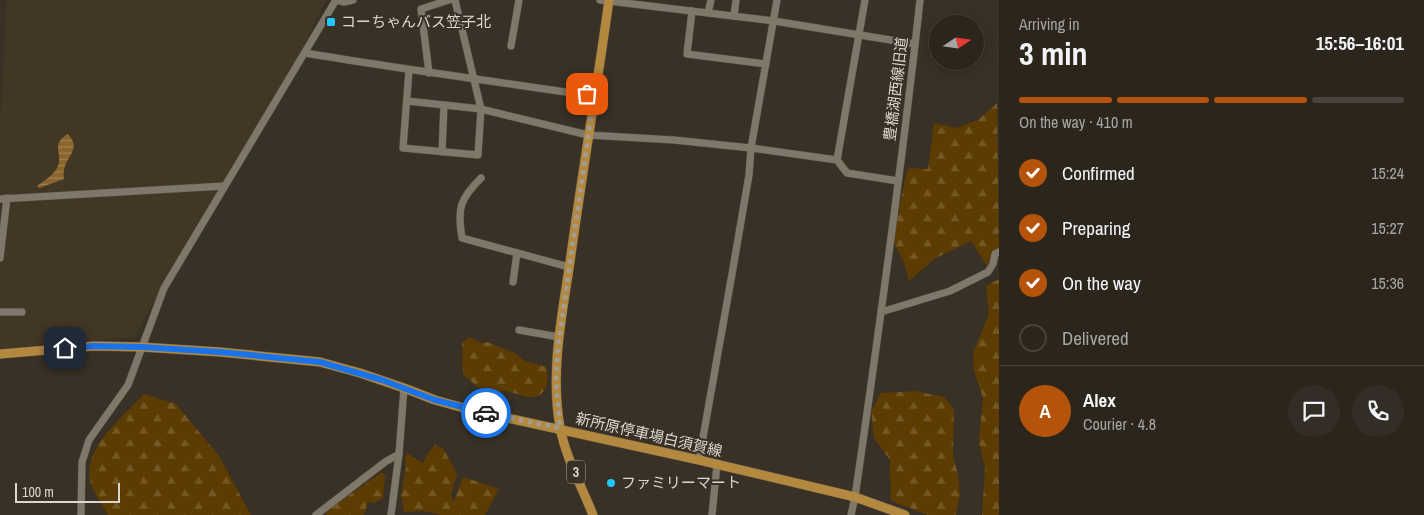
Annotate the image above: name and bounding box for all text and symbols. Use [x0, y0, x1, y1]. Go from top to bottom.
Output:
place label: コーちゃんバス笠子北 [341, 11, 491, 32]
text: Arriving in [1019, 13, 1080, 35]
north arrow [929, 15, 984, 70]
map controls [929, 15, 984, 70]
marker: コーちゃんバス笠子北 [325, 16, 337, 28]
text: 15:56–16:01 [1316, 30, 1404, 56]
text: 3 min [1019, 32, 1088, 75]
street label: 豊橋湖西線旧道 [879, 36, 912, 142]
pin [566, 73, 608, 115]
icon: bag [573, 80, 601, 108]
text: On the way · 410 m [1019, 111, 1133, 133]
icon: check [1019, 159, 1047, 187]
text: Confirmed [1062, 160, 1135, 186]
text: 15:24 [1371, 162, 1404, 184]
icon: check [1019, 214, 1047, 242]
text: Preparing [1062, 215, 1130, 241]
text: 15:27 [1371, 217, 1404, 239]
icon: check [1019, 269, 1047, 297]
text: On the way [1062, 270, 1141, 296]
text: 15:36 [1371, 272, 1404, 294]
text: Delivered [1062, 325, 1129, 351]
pin [44, 327, 86, 369]
icon: home [51, 334, 79, 362]
button: chat [1288, 385, 1340, 437]
button: phone [1352, 385, 1404, 437]
text: Alex [1083, 387, 1116, 413]
courier [461, 388, 511, 438]
text: A [1039, 398, 1051, 424]
icon: car [472, 399, 500, 427]
street label: 新所原停車場白須賀線 [574, 407, 725, 462]
text: Courier · 4.8 [1083, 413, 1156, 435]
road number: 3 [567, 461, 585, 484]
place label: ファミリーマート [621, 472, 741, 493]
marker: ファミリーマート [605, 477, 617, 489]
scale bar [15, 480, 120, 503]
text: 100 m [22, 483, 54, 501]

